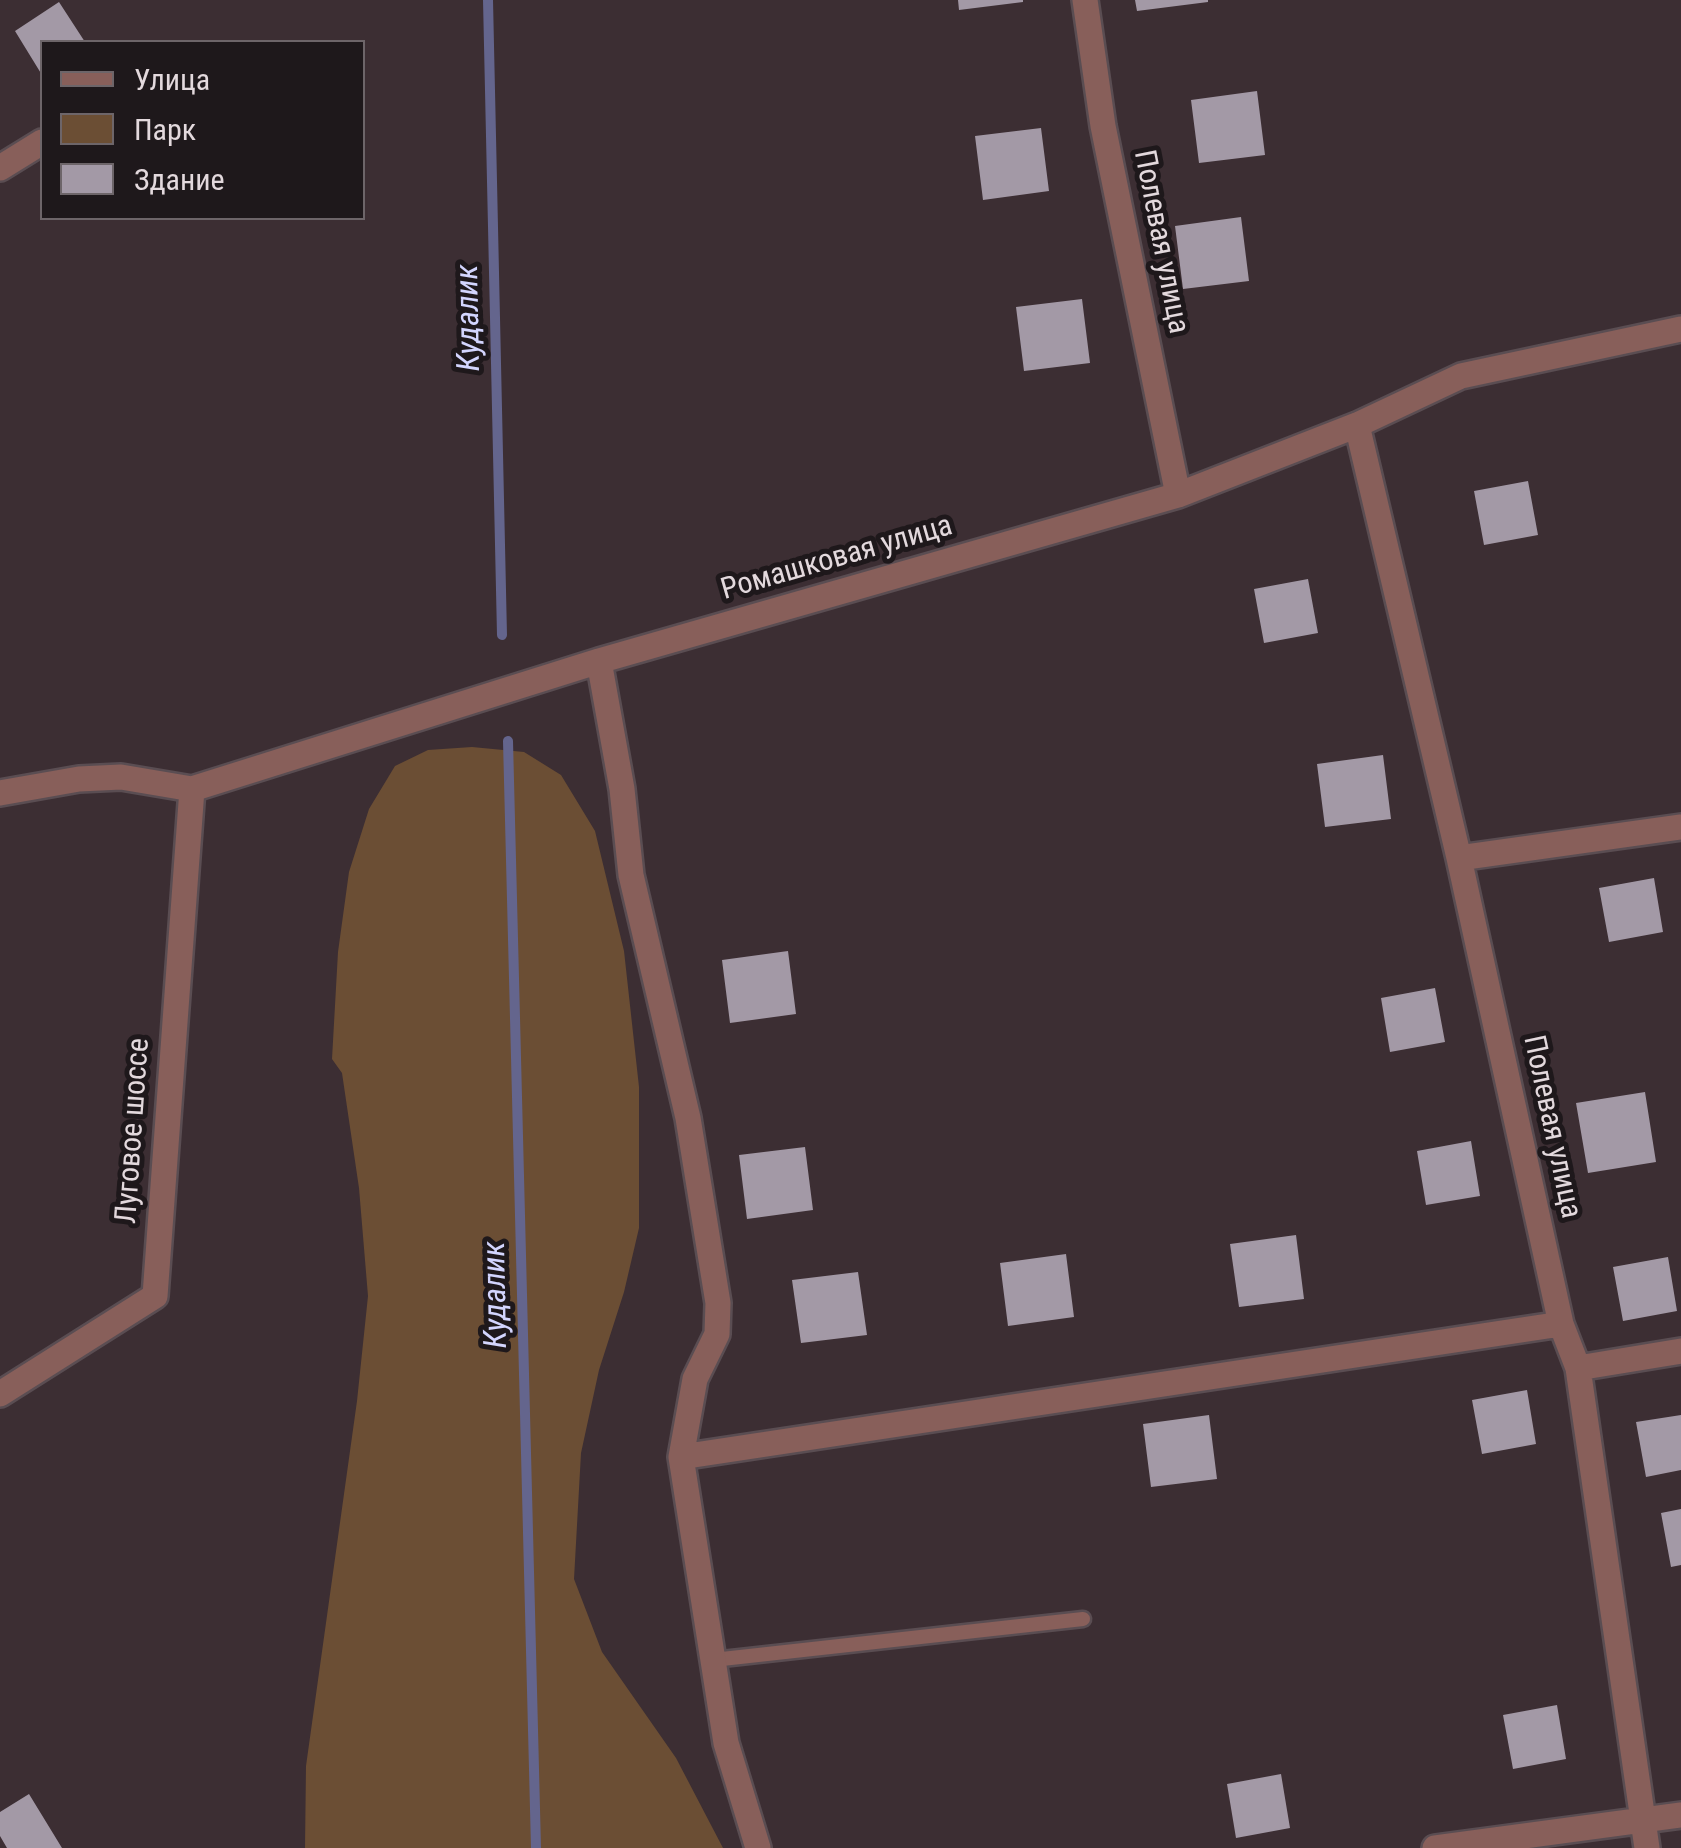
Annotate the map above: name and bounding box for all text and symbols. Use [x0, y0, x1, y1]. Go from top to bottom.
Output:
legend [40, 40, 365, 220]
text: Улица [134, 62, 210, 97]
text: Парк [134, 112, 196, 147]
street label: Полевая улица [1125, 147, 1195, 337]
text: Здание [134, 162, 225, 197]
water label: Кудалик [450, 264, 490, 372]
street label: Ромашковая улица [717, 509, 957, 609]
street label: Полевая улица [1514, 1032, 1588, 1222]
street label: Луговое шоссе [110, 1037, 158, 1225]
water label: Кудалик [477, 1241, 517, 1349]

